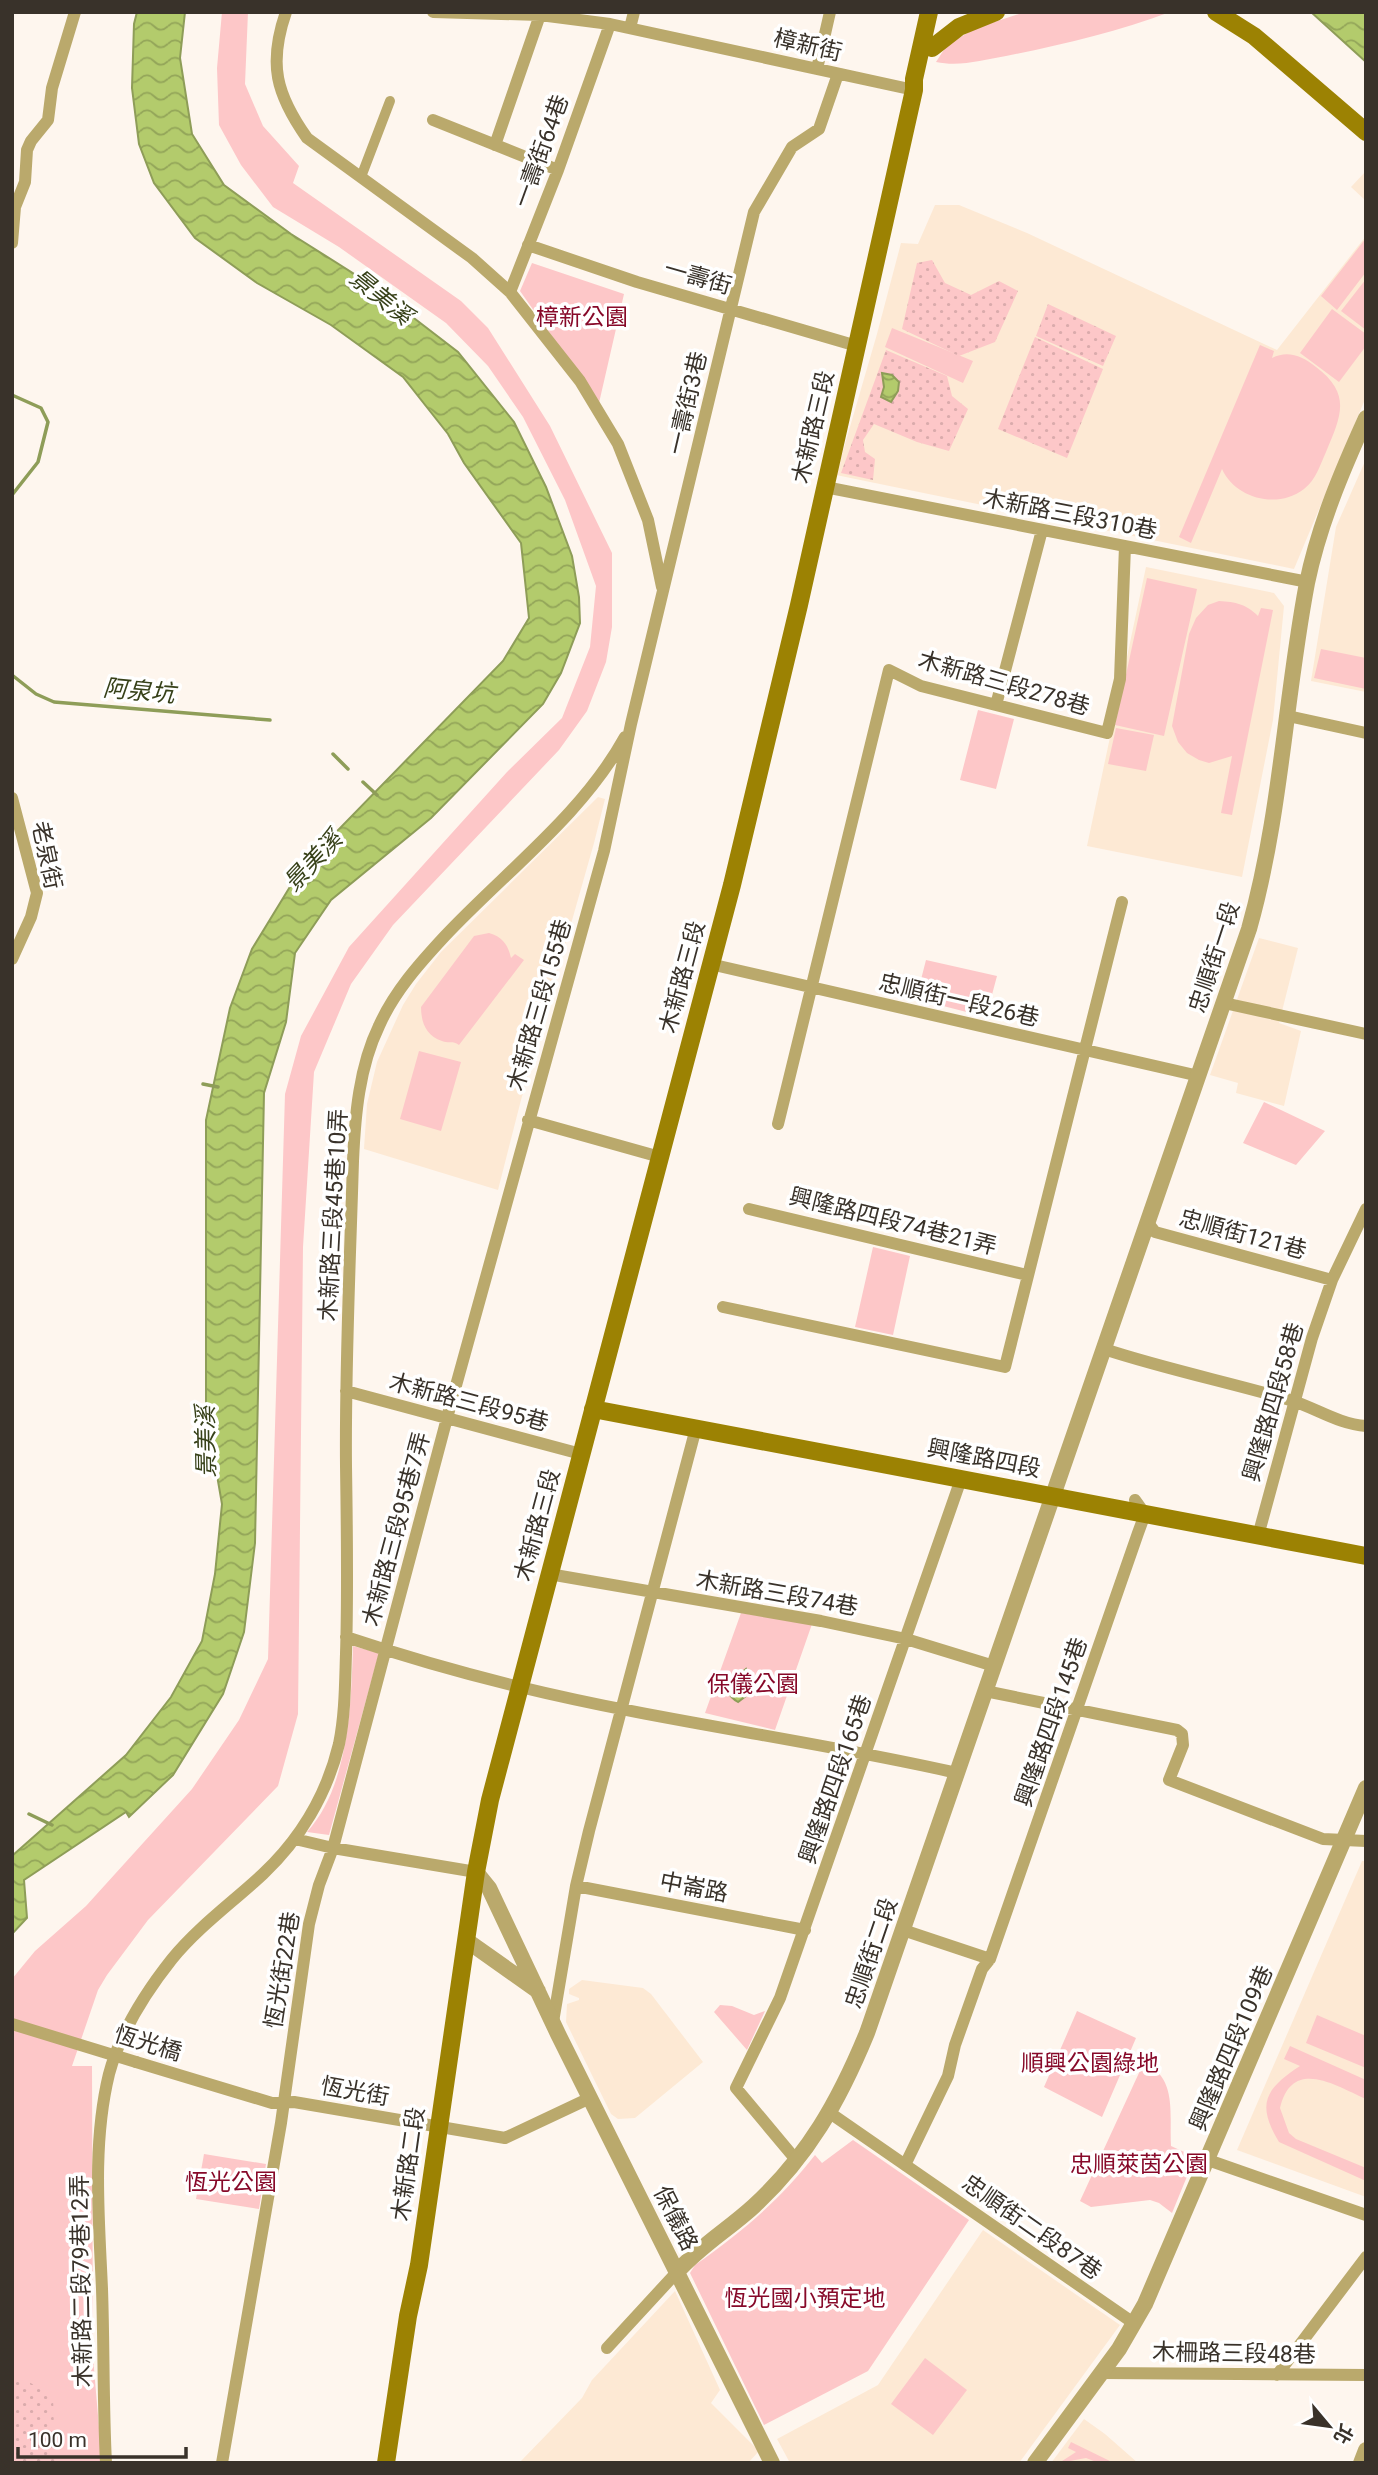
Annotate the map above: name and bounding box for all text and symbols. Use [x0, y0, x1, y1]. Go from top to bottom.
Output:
street label: 樟新街 [771, 25, 845, 66]
street label: 一壽街64巷 [509, 91, 574, 211]
street label: 一壽街 [661, 255, 735, 300]
water label: 景美溪 [344, 263, 420, 332]
park label: 樟新公園 [536, 304, 628, 331]
street label: 一壽街3巷 [663, 349, 712, 457]
street label: 木新路三段 [787, 368, 840, 486]
street label: 木新路三段310巷 [981, 484, 1159, 545]
street label: 木新路三段278巷 [915, 646, 1093, 721]
water label: 阿泉坑 [102, 674, 179, 708]
street label: 老泉街 [26, 819, 67, 892]
water label: 景美溪 [278, 823, 350, 897]
street label: 忠順街一段 [1184, 898, 1245, 1016]
street label: 木新路三段155巷 [502, 916, 577, 1094]
street label: 木新路三段 [655, 918, 710, 1036]
street label: 忠順街一段26巷 [876, 969, 1042, 1032]
street label: 木新路三段45巷10弄 [314, 1108, 353, 1322]
street label: 興隆路四段74巷21弄 [786, 1183, 999, 1260]
street label: 忠順街121巷 [1176, 1205, 1310, 1264]
street label: 興隆路四段58巷 [1238, 1320, 1309, 1485]
street label: 木新路三段95巷 [386, 1368, 552, 1437]
water label: 景美溪 [191, 1403, 221, 1478]
street label: 木新路三段95巷7弄 [358, 1429, 435, 1629]
street label: 興隆路四段 [925, 1434, 1043, 1483]
street label: 木新路三段 [510, 1466, 565, 1584]
street label: 木新路三段74巷 [694, 1566, 860, 1621]
street label: 興隆路四段145巷 [1010, 1634, 1093, 1810]
park label: 保儀公園 [707, 1671, 799, 1698]
street label: 興隆路四段165巷 [794, 1691, 877, 1867]
street label: 中崙路 [657, 1868, 730, 1907]
street label: 忠順街二段 [840, 1894, 903, 2012]
street label: 恆光街22巷 [260, 1910, 305, 2030]
street label: 興隆路四段109巷 [1184, 1962, 1278, 2135]
street label: 恆光橋 [111, 2020, 185, 2066]
park label: 順興公園綠地 [1021, 2050, 1159, 2077]
street label: 恆光街 [319, 2072, 391, 2111]
street label: 木新路二段 [387, 2105, 430, 2223]
park label: 忠順萊茵公園 [1070, 2151, 1208, 2178]
park label: 恆光公園 [185, 2169, 277, 2196]
street label: 忠順街二段87巷 [957, 2169, 1107, 2285]
street label: 木新路二段79巷12弄 [66, 2174, 97, 2388]
street label: 保儀路 [648, 2181, 703, 2255]
park label: 恆光國小預定地 [725, 2285, 886, 2312]
street label: 木柵路三段48巷 [1152, 2339, 1316, 2368]
north arrow [1294, 2391, 1364, 2461]
scale bar [18, 2416, 186, 2460]
text: 北 [1329, 2420, 1358, 2448]
text: 100 m [28, 2428, 87, 2452]

